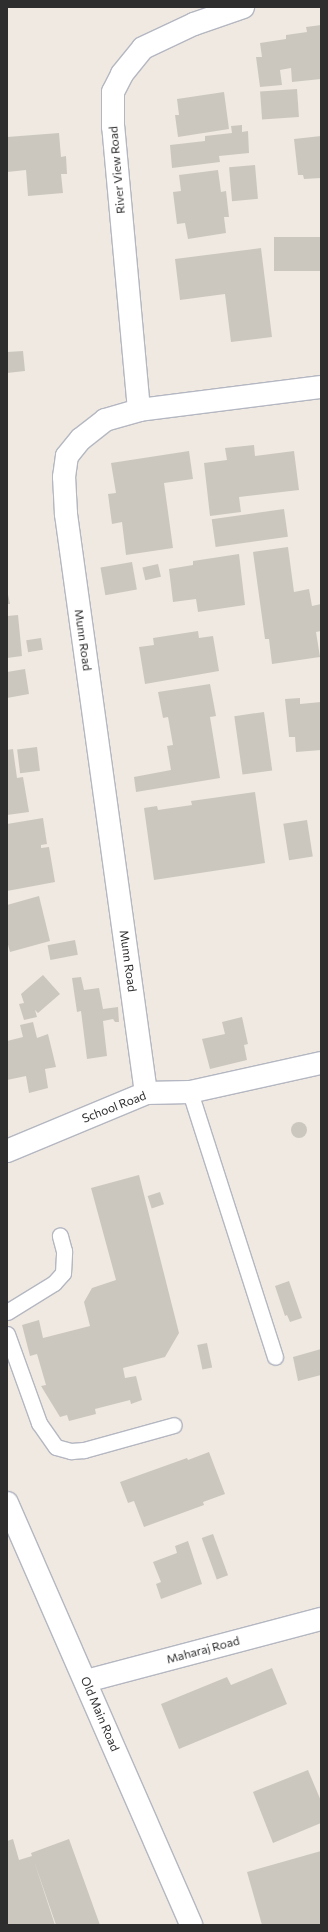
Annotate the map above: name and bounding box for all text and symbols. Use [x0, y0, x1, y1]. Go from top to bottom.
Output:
street label: River View Road [106, 126, 128, 214]
street label: Munn Road [72, 608, 94, 672]
street label: Munn Road [117, 929, 139, 993]
street label: School Road [80, 1088, 148, 1126]
street label: Maharaj Road [165, 1633, 241, 1667]
street label: Old Main Road [78, 1674, 122, 1754]

